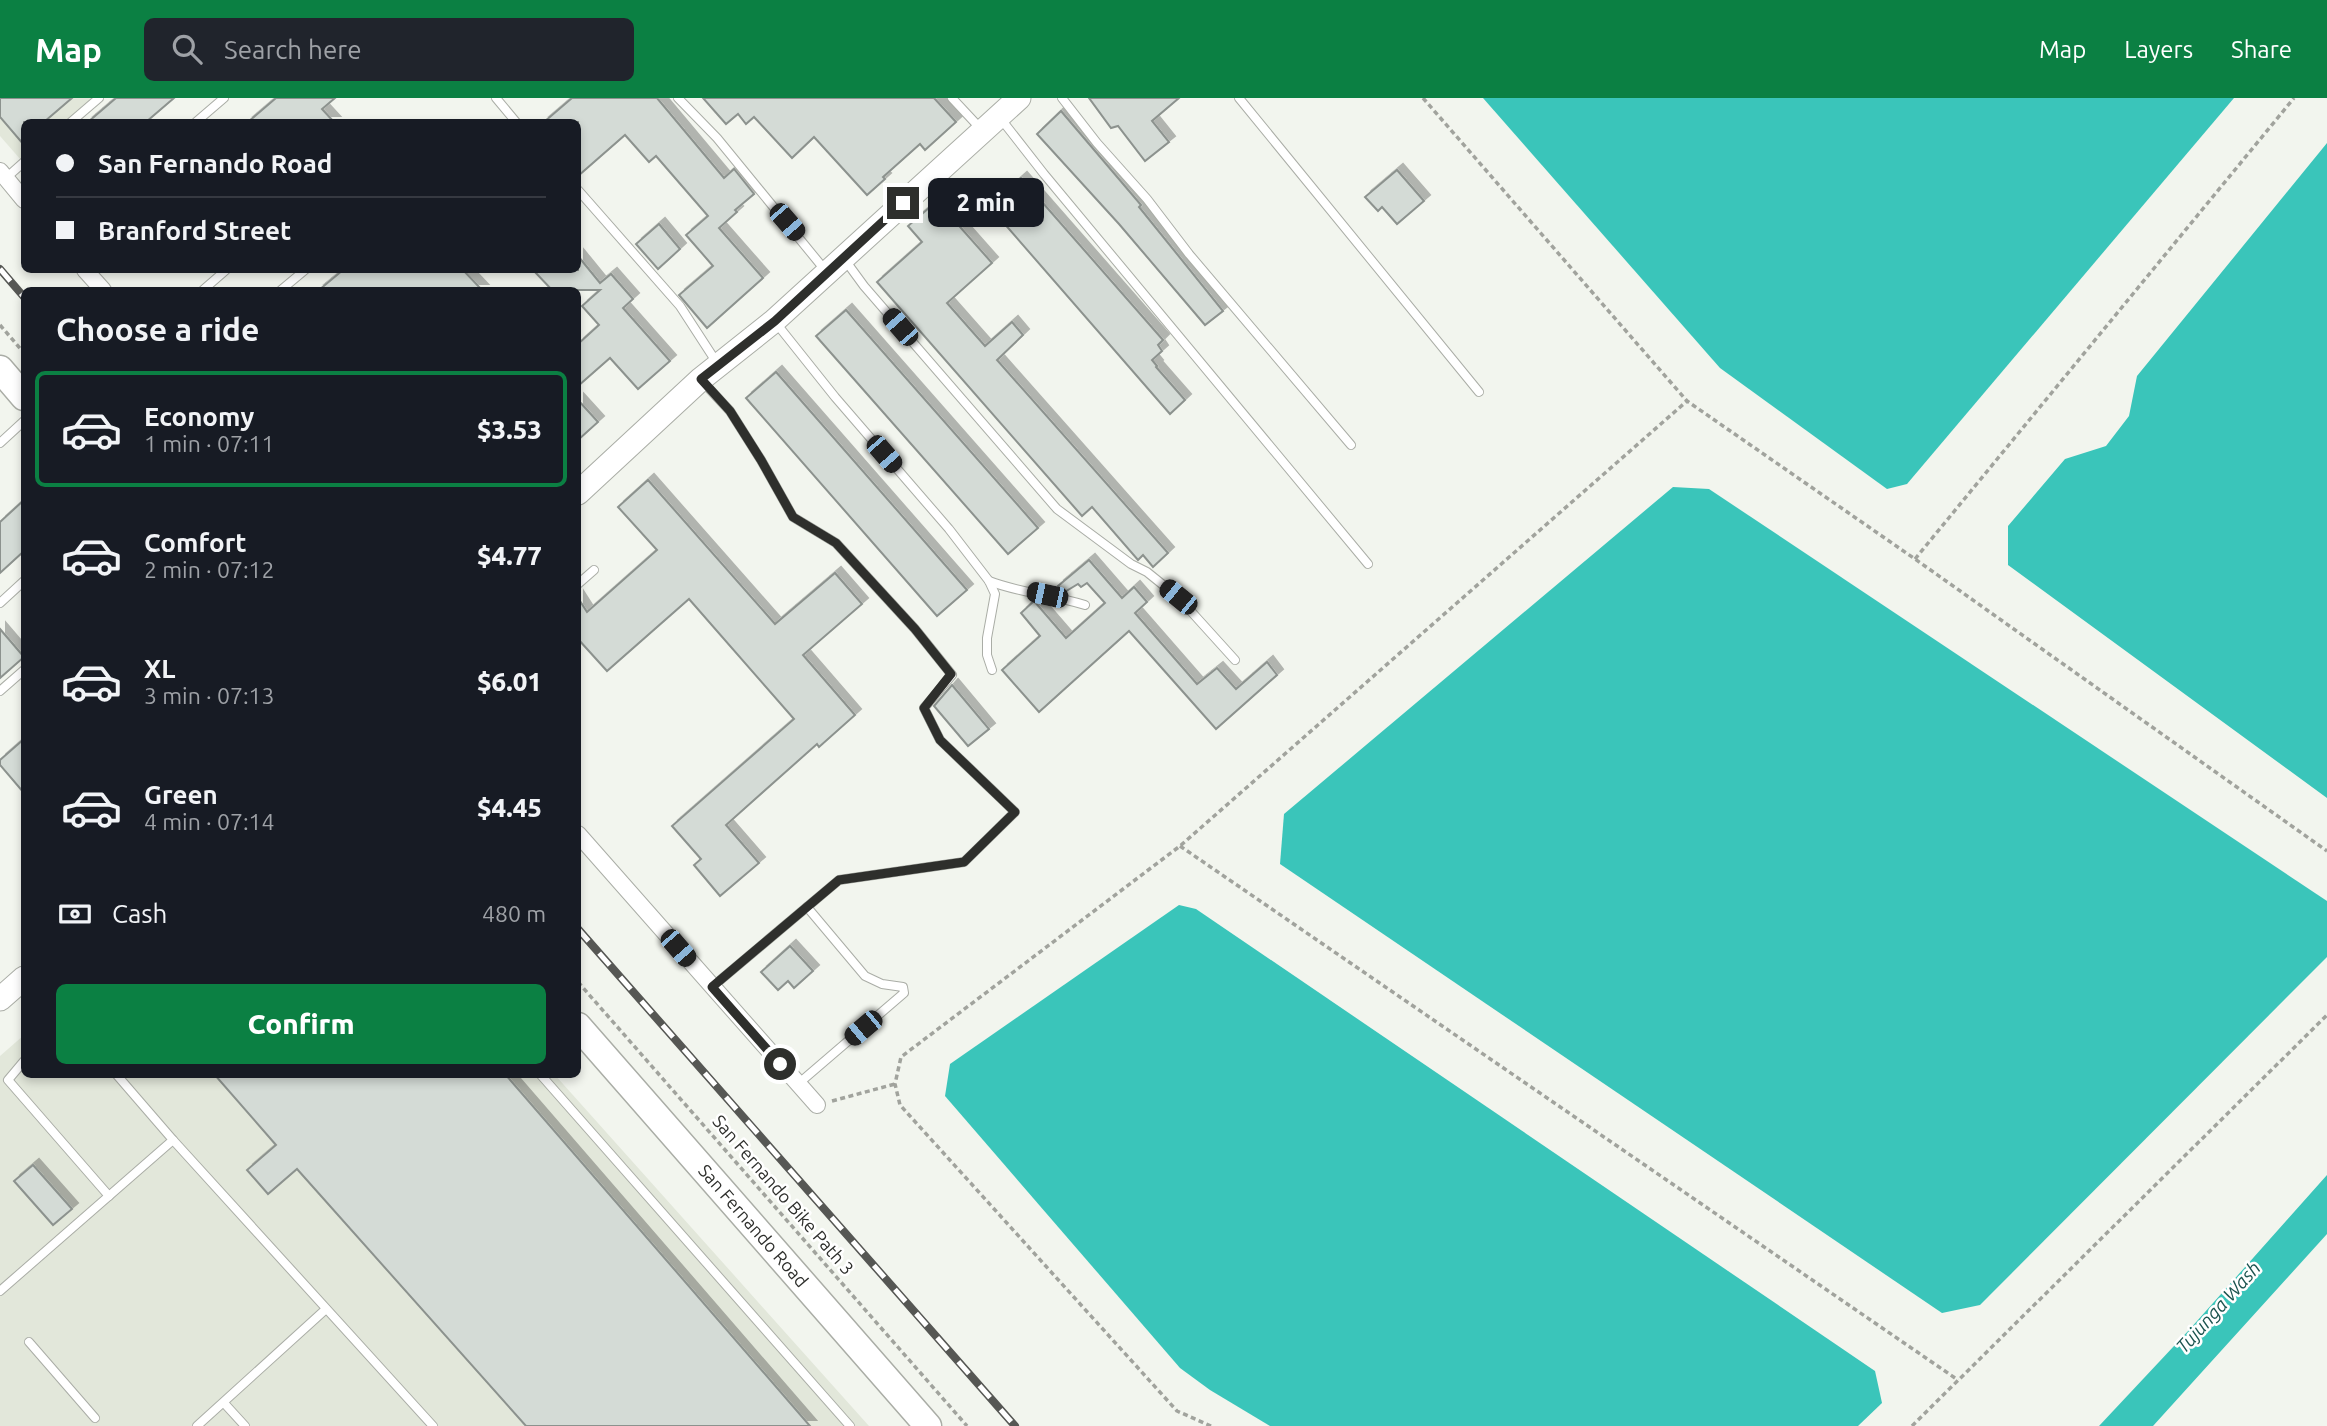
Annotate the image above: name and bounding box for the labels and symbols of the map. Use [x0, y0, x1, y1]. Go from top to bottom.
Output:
callout: 2 min [928, 178, 1043, 228]
route end [887, 187, 919, 219]
car [766, 199, 809, 245]
car [879, 304, 922, 350]
car [863, 431, 906, 477]
car [1156, 576, 1201, 618]
car [1025, 580, 1070, 610]
car [657, 925, 700, 971]
car [841, 1006, 886, 1050]
route start [764, 1048, 796, 1080]
street label: San Fernando Bike Path 3 [709, 1111, 858, 1278]
street label: San Fernando Road [695, 1160, 812, 1291]
water label: Tujunga Wash [2171, 1257, 2265, 1357]

